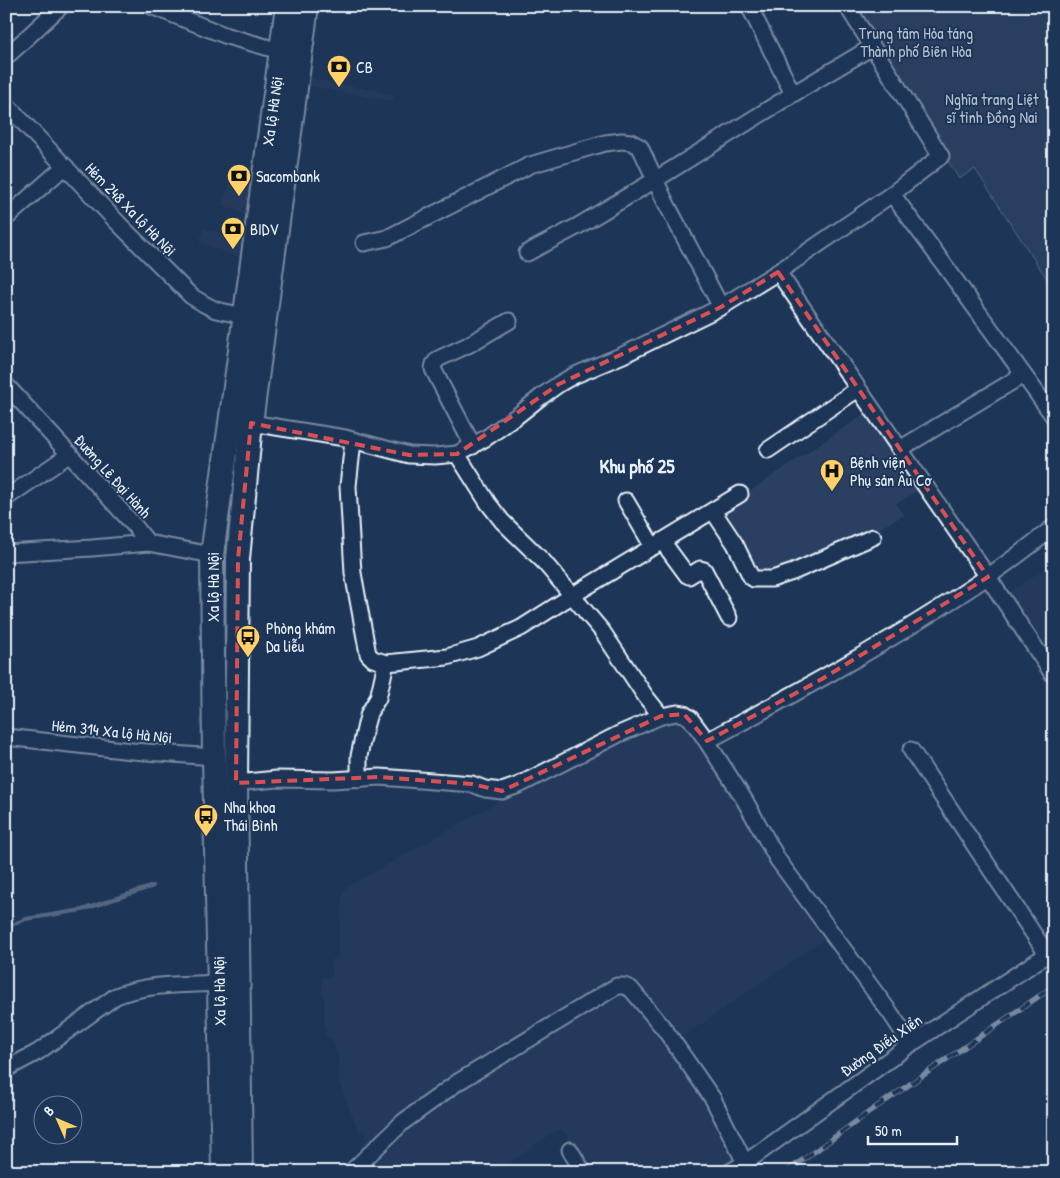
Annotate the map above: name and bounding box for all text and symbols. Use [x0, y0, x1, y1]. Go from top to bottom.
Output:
park label: Trung tâm Hỏa táng Thành phố Biên Hòa [859, 22, 973, 62]
bank icon: CB [326, 54, 352, 88]
place label: CB [356, 56, 373, 78]
street label: Xa lộ Hà Nội [256, 75, 288, 147]
park label: Nghĩa trang Liệt sĩ tỉnh Đồng Nai [945, 88, 1039, 128]
street label: Hẻm 248 Xa lộ Hà Nội [81, 157, 181, 261]
bank icon: Sacombank [226, 163, 252, 197]
place label: Sacombank [256, 165, 320, 187]
bank icon: BIDV [220, 216, 246, 250]
place label: BIDV [250, 218, 278, 240]
street label: Đường Lê Đại Hành [69, 429, 157, 523]
place label: Bệnh viện Phụ sản Âu Cơ [850, 451, 932, 491]
district label: Khu phố 25 [600, 453, 675, 480]
hospital icon: Bệnh viện Phụ sản Âu Cơ [819, 458, 845, 492]
street label: Xa lộ Hà Nội [202, 552, 224, 622]
place label: Phòng khám Da liễu [266, 617, 336, 657]
bus stop icon: Phòng khám Da liễu [235, 624, 261, 658]
street label: Hẻm 314 Xa lộ Hà Nội [51, 714, 173, 748]
place label: Nha khoa Thái Bình [224, 796, 278, 836]
bus stop icon: Nha khoa Thái Bình [193, 803, 219, 837]
street label: Xa lộ Hà Nội [207, 956, 231, 1026]
street label: Đường Điểu Xiển [836, 1009, 926, 1081]
north arrow [32, 1096, 82, 1146]
text: B [39, 1101, 58, 1120]
scale bar [868, 1113, 956, 1145]
text: 50 m [875, 1120, 902, 1141]

